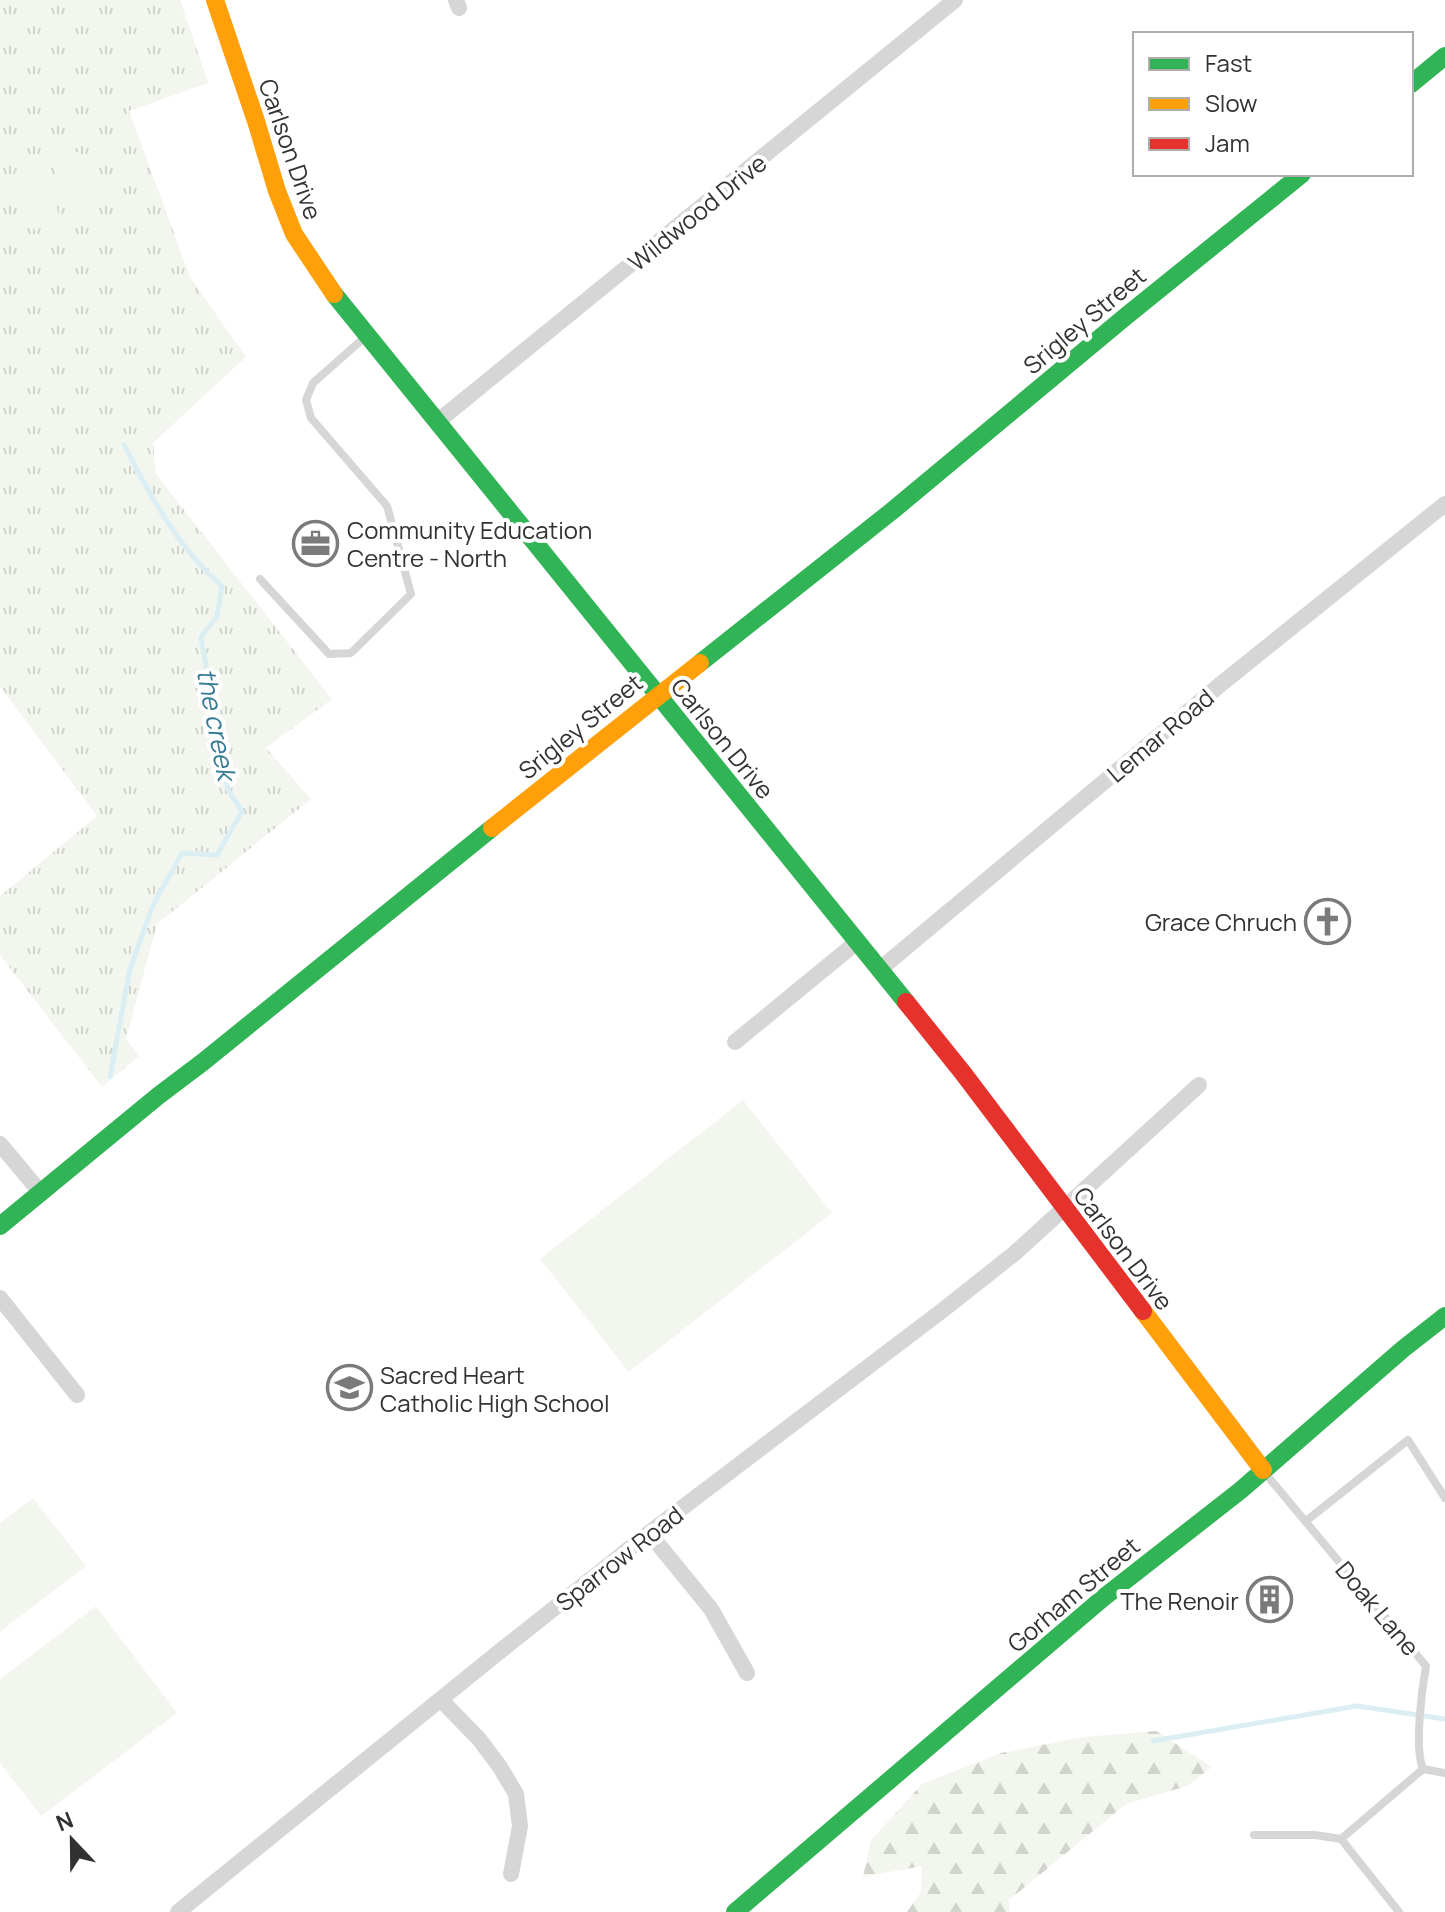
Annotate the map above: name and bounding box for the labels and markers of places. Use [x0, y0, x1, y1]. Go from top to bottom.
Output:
place label: Community Education Centre - North [347, 513, 592, 574]
office icon: Community Education Centre - North [292, 519, 340, 567]
church icon: Grace Chruch [1304, 897, 1352, 945]
place label: Grace Chruch [1145, 905, 1297, 938]
place label: Sacred Heart Catholic High School [380, 1358, 610, 1419]
school or university icon: Sacred Heart Catholic High School [325, 1364, 373, 1412]
building icon: The Renoir [1246, 1576, 1294, 1624]
place label: The Renoir [1120, 1584, 1239, 1617]

